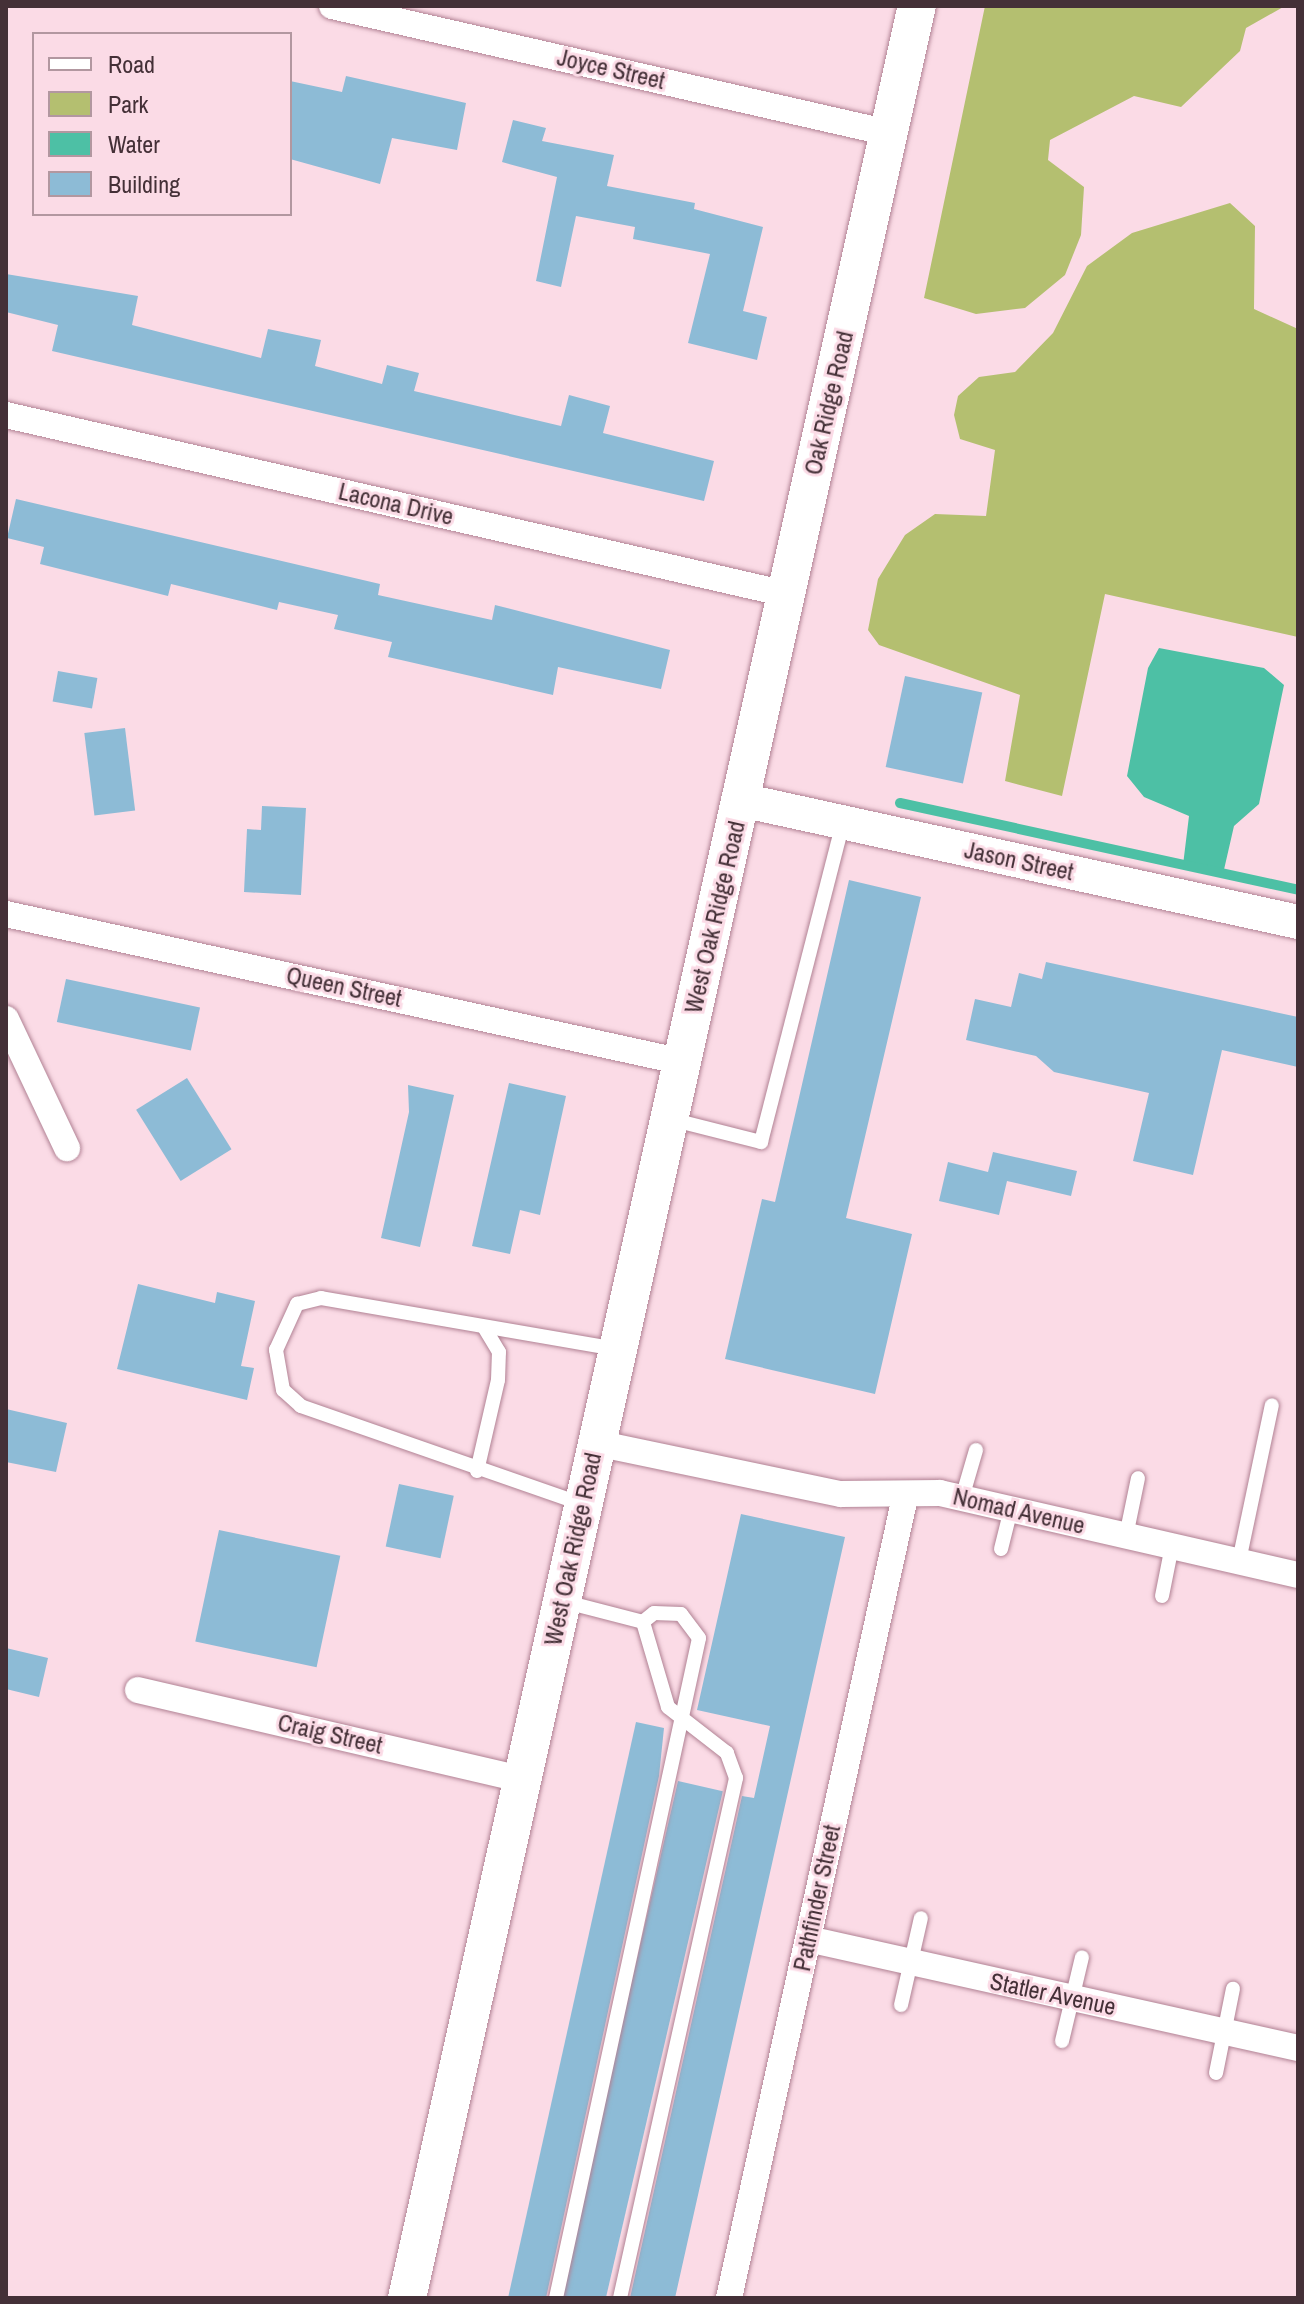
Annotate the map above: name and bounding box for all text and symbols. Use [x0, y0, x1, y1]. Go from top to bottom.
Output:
legend [32, 32, 292, 216]
street label: Joyce Street [554, 43, 668, 95]
text: Road [108, 48, 155, 80]
text: Park [108, 88, 148, 120]
text: Water [108, 128, 160, 160]
text: Building [108, 168, 180, 200]
street label: Oak Ridge Road [798, 328, 860, 478]
street label: Lacona Drive [336, 477, 456, 531]
street label: West Oak Ridge Road [679, 818, 751, 1016]
street label: Jason Street [962, 835, 1076, 887]
street label: Queen Street [284, 961, 404, 1013]
street label: West Oak Ridge Road [538, 1450, 608, 1648]
street label: Nomad Avenue [950, 1482, 1088, 1540]
street label: Craig Street [275, 1708, 385, 1760]
street label: Pathfinder Street [787, 1822, 847, 1974]
street label: Statler Avenue [987, 1967, 1119, 2021]

